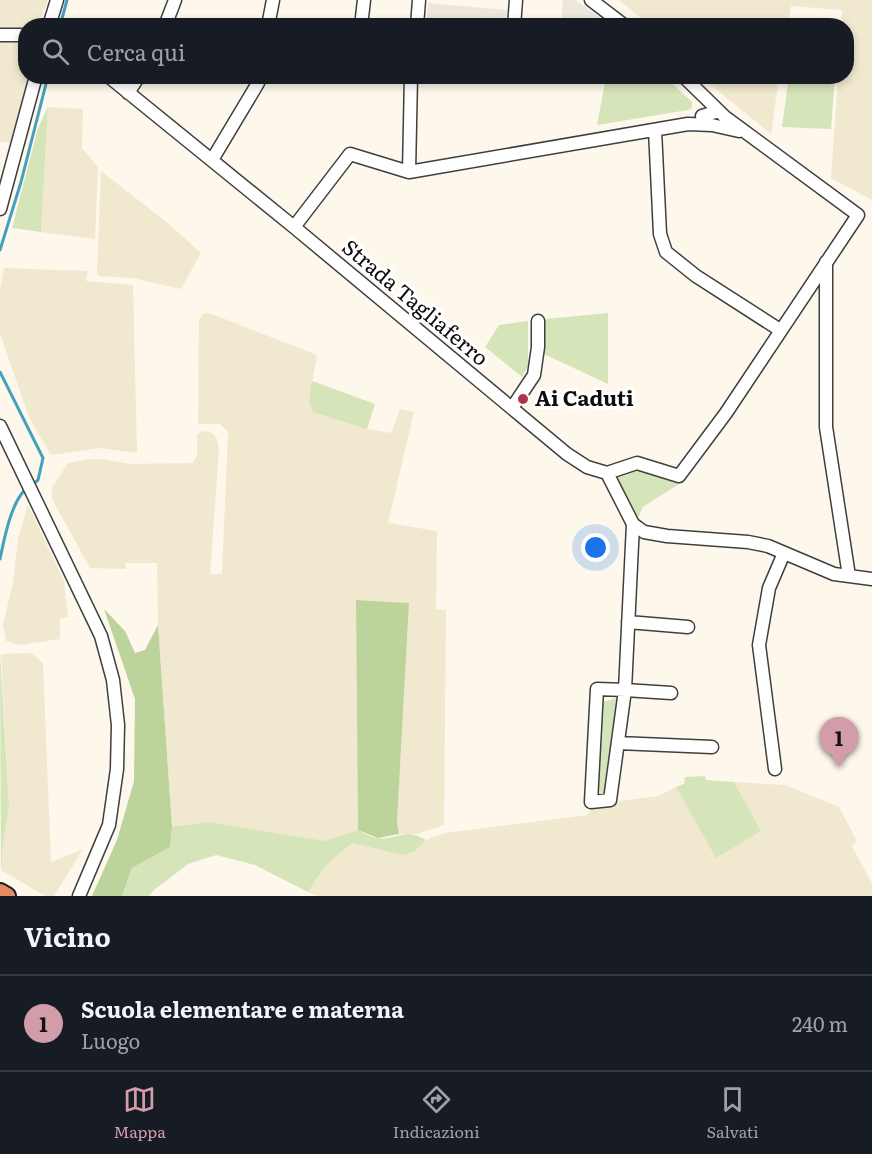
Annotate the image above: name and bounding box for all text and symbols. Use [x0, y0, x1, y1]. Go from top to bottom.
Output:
search box [18, 18, 854, 84]
icon: search [39, 35, 72, 68]
text: Cerca qui [87, 35, 185, 68]
street label: Strada Tagliaferro [337, 231, 497, 372]
place label: Ai Caduti [535, 381, 634, 412]
marker: Ai Caduti [516, 392, 530, 406]
your location [581, 533, 610, 562]
pin: 1 [820, 718, 858, 767]
text: Vicino [24, 916, 111, 955]
text: Scuola elementare e materna [81, 992, 404, 1025]
text: 1 [39, 1008, 48, 1038]
text: 240 m [792, 1008, 848, 1038]
text: Luogo [81, 1025, 140, 1055]
tab: Mappa [113, 1083, 166, 1143]
tab: Indicazioni [393, 1083, 480, 1143]
tab: Salvati [707, 1083, 759, 1143]

